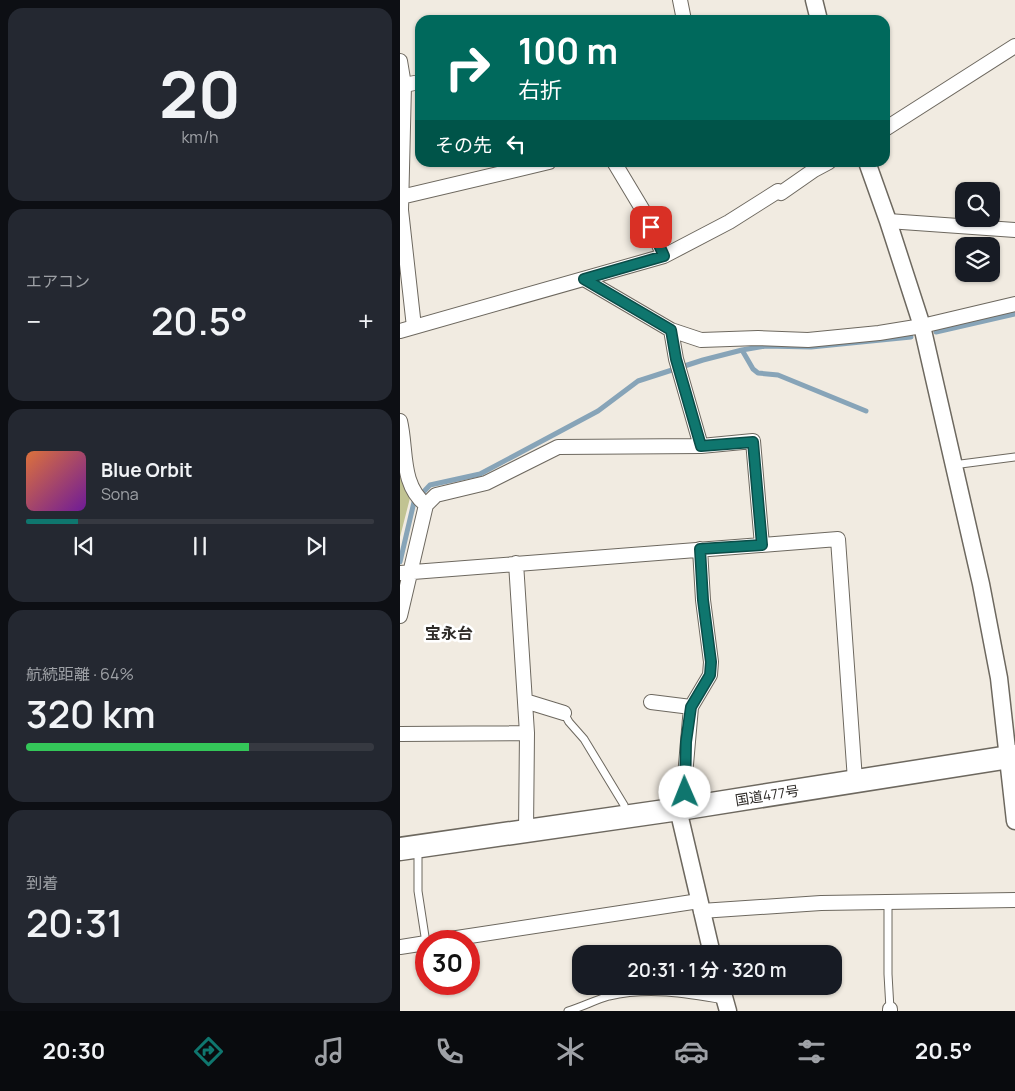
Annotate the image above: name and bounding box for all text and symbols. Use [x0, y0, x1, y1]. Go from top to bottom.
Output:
text: 100 m [518, 27, 618, 75]
icon: right [435, 35, 500, 100]
text: 20 [159, 49, 241, 138]
text: 右折 [518, 75, 562, 105]
text: km/h [181, 126, 219, 148]
icon: left [502, 130, 530, 158]
text: その先 [435, 132, 492, 158]
map controls [955, 182, 1000, 282]
button: search [955, 182, 1000, 227]
pin [630, 206, 672, 248]
icon: arrive [637, 213, 665, 241]
button: layers [955, 237, 1000, 282]
text: エアコン [26, 270, 90, 292]
text: 20.5° [151, 294, 248, 346]
text: − [26, 302, 41, 340]
text: + [358, 302, 374, 340]
text: Blue Orbit [101, 457, 193, 483]
text: Sona [101, 483, 139, 505]
icon: previous [70, 532, 98, 560]
icon: pause [186, 532, 214, 560]
icon: next [302, 532, 330, 560]
district label: 宝永台 [425, 622, 473, 644]
text: 航続距離 · 64% [26, 663, 134, 685]
text: 320 km [26, 687, 155, 739]
position arrow [658, 765, 710, 817]
street label: 国道477号 [734, 781, 800, 809]
text: 到着 [26, 872, 58, 894]
text: 20:31 [26, 896, 123, 948]
speed limit sign: 30 [415, 930, 480, 995]
text: 20:31 · 1 分 · 320 m [628, 957, 786, 983]
icon: directions [191, 1034, 226, 1069]
icon: music [312, 1034, 347, 1069]
icon: phone [432, 1034, 467, 1069]
icon: climate [553, 1034, 588, 1069]
icon: car [674, 1034, 709, 1069]
icon: filters [794, 1034, 829, 1069]
text: 20:30 [43, 1036, 105, 1066]
text: 20.5° [915, 1036, 972, 1066]

